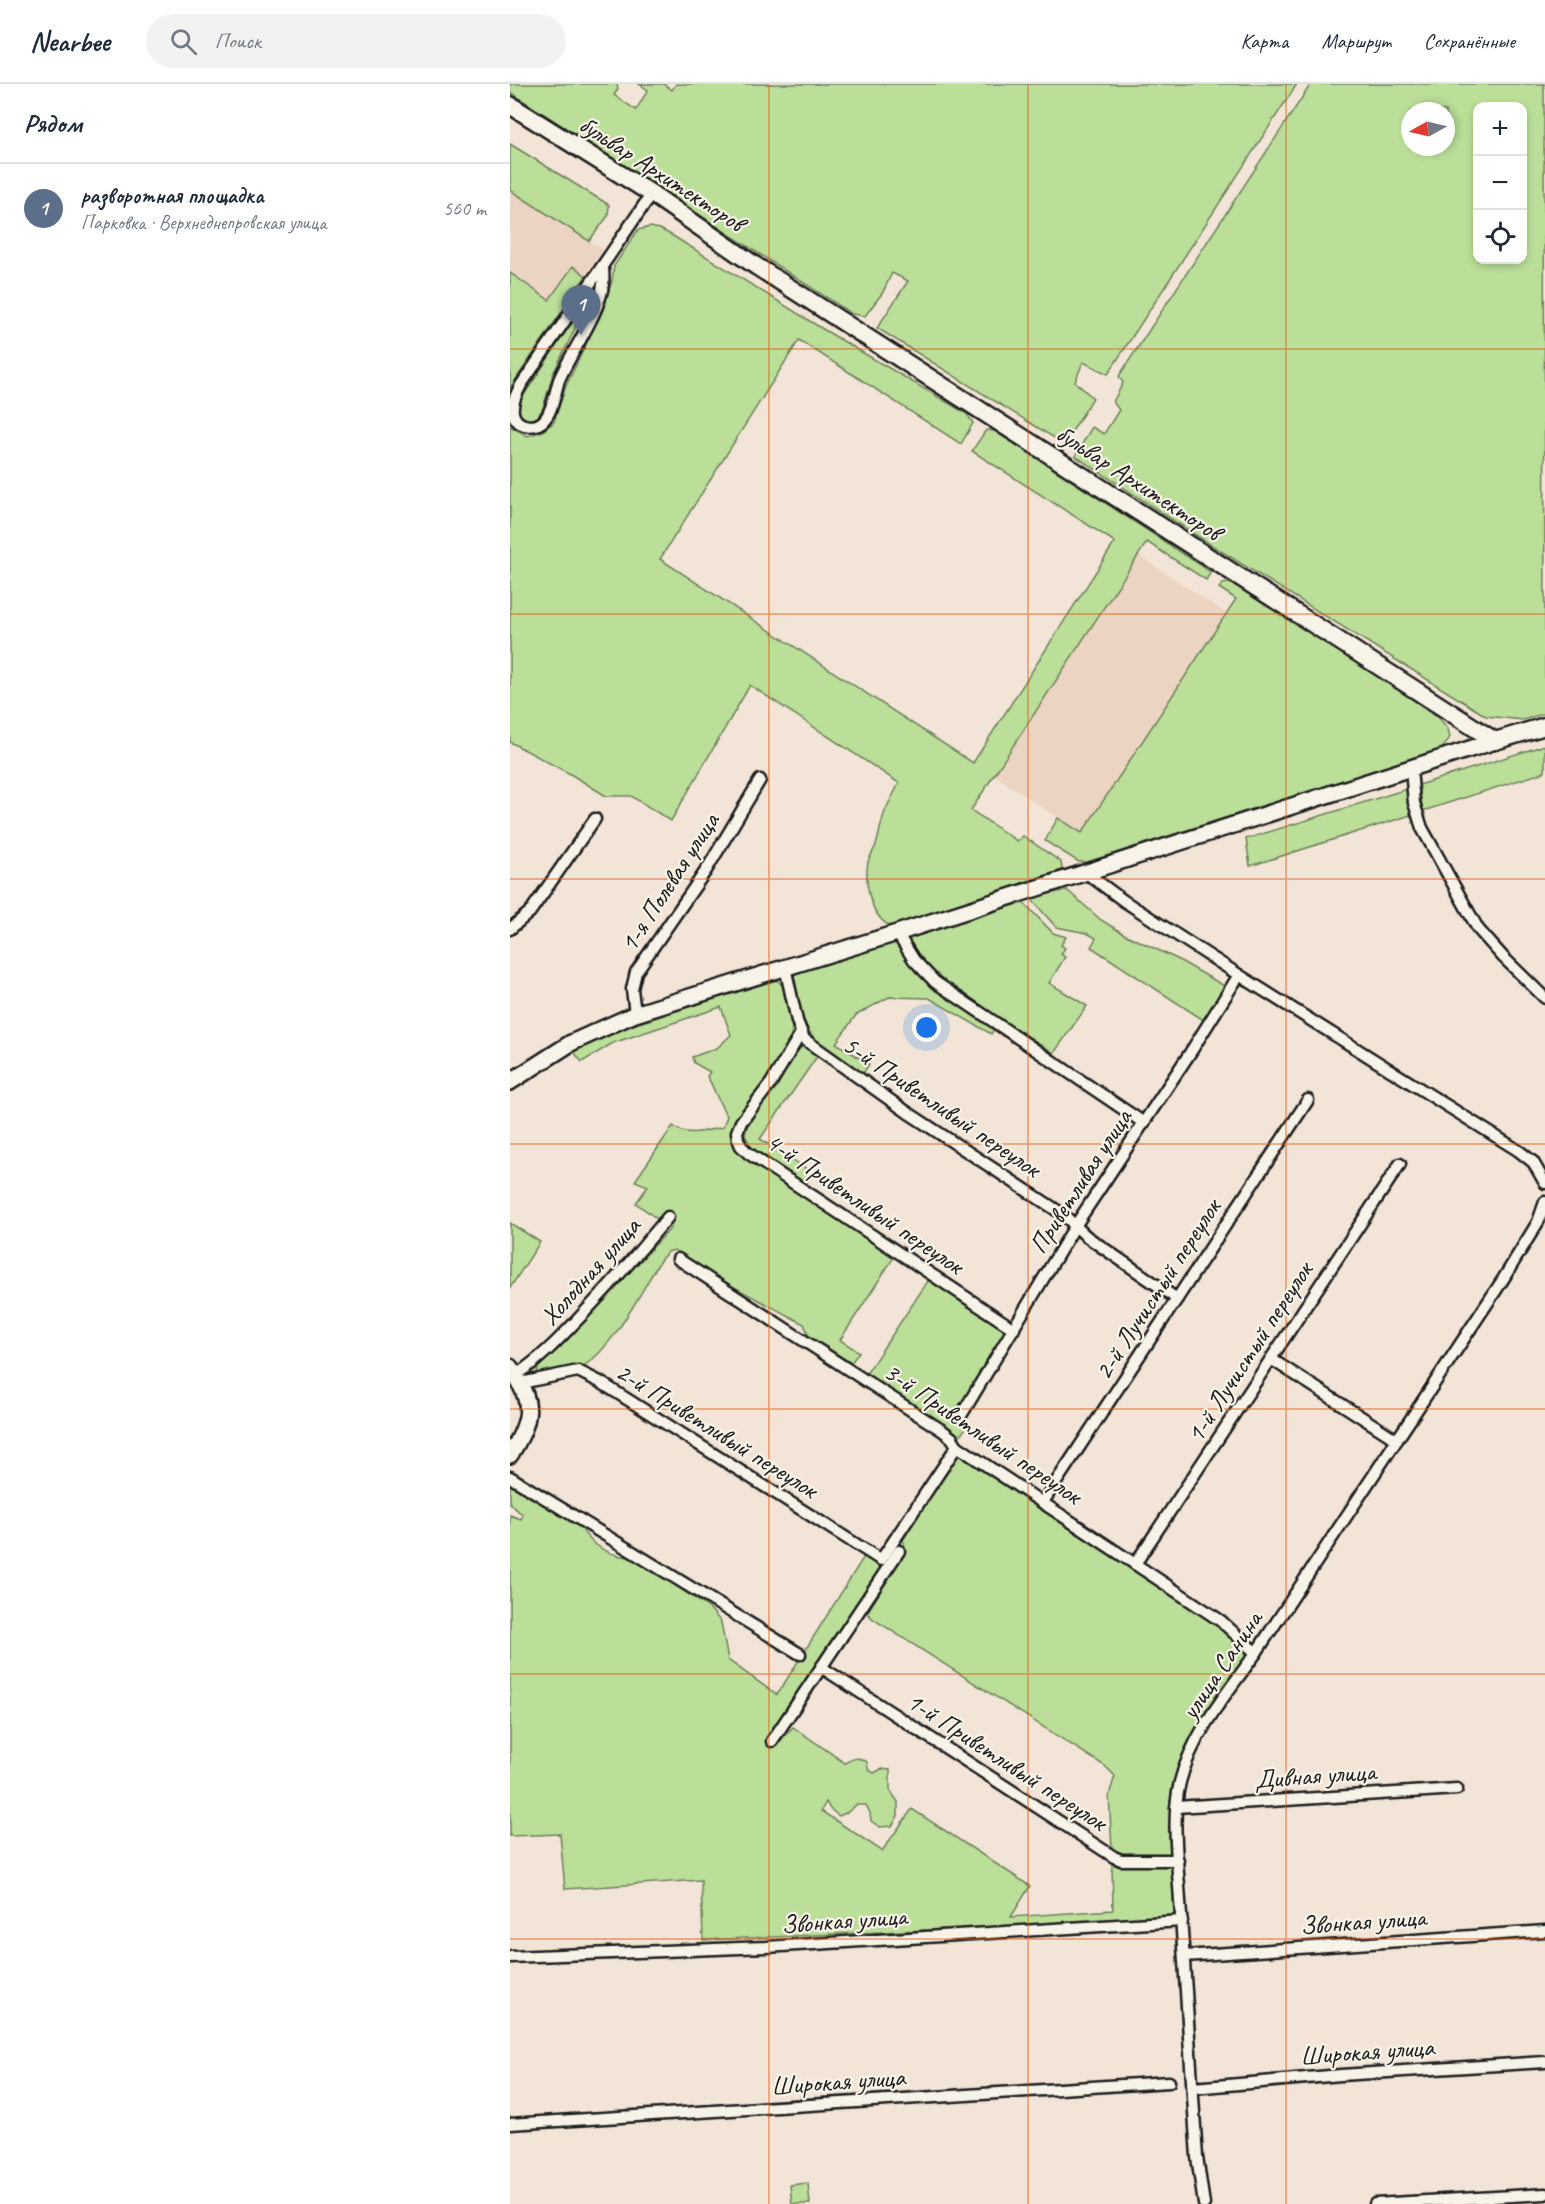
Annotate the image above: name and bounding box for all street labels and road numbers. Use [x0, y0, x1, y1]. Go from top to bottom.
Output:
street label: бульвар Архитекторов [573, 108, 755, 242]
street label: бульвар Архитекторов [1050, 417, 1232, 551]
street label: 1-я Полевая улица [612, 805, 727, 958]
street label: 5-й Приветливый переулок [836, 1028, 1049, 1186]
street label: Приветливая улица [1022, 1102, 1140, 1260]
street label: 4-й Приветливый переулок [759, 1125, 972, 1283]
street label: 2-й Лучистый переулок [1087, 1191, 1229, 1386]
street label: Холодная улица [533, 1209, 649, 1332]
street label: 1-й Лучистый переулок [1179, 1254, 1321, 1449]
street label: 2-й Приветливый переулок [610, 1355, 826, 1507]
street label: 3-й Приветливый переулок [877, 1355, 1090, 1513]
street label: улица Санина [1172, 1603, 1271, 1727]
street label: 1-й Приветливый переулок [901, 1685, 1115, 1840]
street label: Дивная улица [1253, 1755, 1379, 1796]
street label: Звонкая улица [780, 1899, 910, 1941]
street label: Звонкая улица [1299, 1900, 1429, 1942]
street label: Широкая улица [1299, 2030, 1437, 2073]
street label: Широкая улица [770, 2060, 908, 2103]

